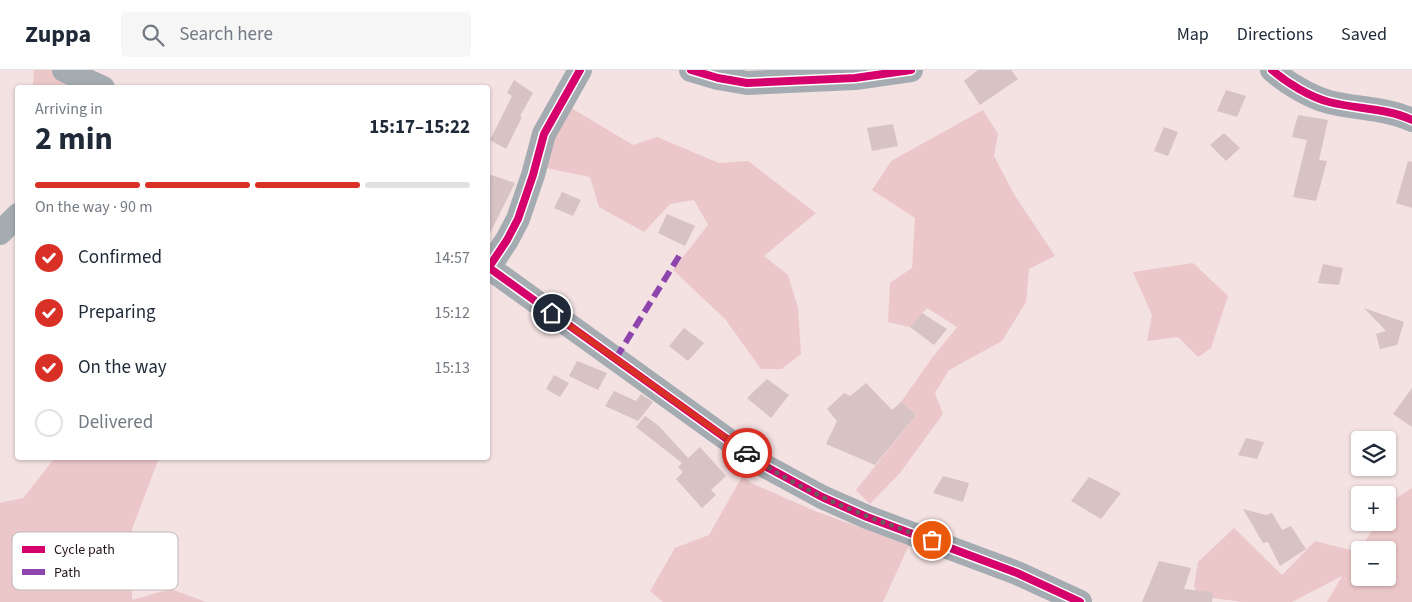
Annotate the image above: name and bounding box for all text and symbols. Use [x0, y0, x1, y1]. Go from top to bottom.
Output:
search box [121, 12, 471, 57]
text: Zuppa [25, 17, 91, 52]
icon: search [139, 21, 167, 49]
text: Search here [179, 21, 273, 48]
text: Map [1177, 22, 1209, 47]
text: Directions [1237, 22, 1313, 47]
text: Saved [1341, 22, 1387, 47]
text: Arriving in [35, 98, 103, 120]
text: 15:17–15:22 [369, 114, 470, 141]
text: 2 min [35, 116, 113, 162]
text: On the way · 90 m [35, 196, 152, 218]
icon: check [35, 244, 63, 272]
text: Confirmed [78, 244, 162, 271]
text: 14:57 [434, 247, 470, 269]
pin [531, 292, 573, 334]
icon: check [35, 299, 63, 327]
text: Preparing [78, 299, 156, 326]
icon: home [538, 299, 566, 327]
text: 15:12 [434, 302, 470, 324]
icon: check [35, 354, 63, 382]
text: On the way [78, 354, 167, 381]
text: 15:13 [434, 357, 470, 379]
text: Delivered [78, 409, 153, 436]
courier [722, 428, 772, 478]
map controls [1351, 431, 1396, 586]
button: layers [1351, 431, 1396, 476]
icon: car [733, 439, 761, 467]
button: + [1351, 486, 1396, 531]
pin [911, 519, 953, 561]
icon: bag [918, 526, 946, 554]
legend [12, 532, 178, 590]
text: Cycle path [54, 540, 115, 560]
button: − [1351, 541, 1396, 586]
text: Path [54, 563, 81, 583]

